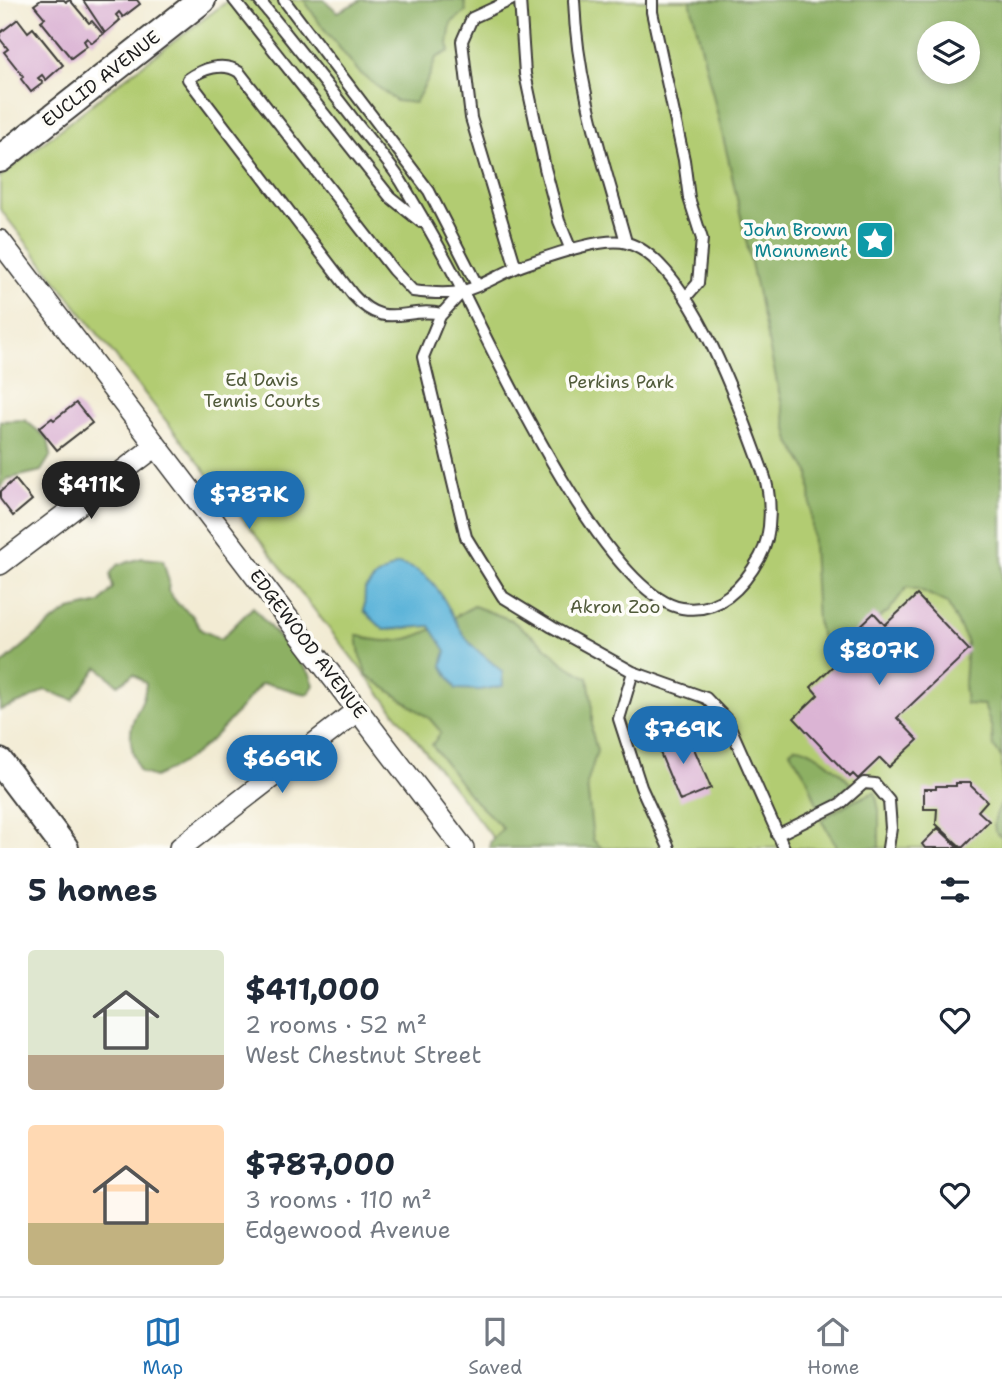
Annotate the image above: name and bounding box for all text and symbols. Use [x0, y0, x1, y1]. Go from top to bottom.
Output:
map controls [917, 21, 980, 84]
button: layers [917, 21, 980, 84]
street label: EUCLID AVENUE [37, 25, 165, 133]
place label: John Brown Monument [743, 218, 848, 263]
place icon: John Brown Monument [854, 219, 896, 261]
park label: Ed Davis Tennis Courts [203, 368, 321, 413]
park label: Perkins Park [568, 370, 674, 394]
pin: $411K [42, 462, 140, 521]
text: $411K [58, 469, 124, 499]
pin: $787K [200, 472, 298, 531]
text: $787K [210, 479, 288, 509]
street label: EDGEWOOD AVENUE [244, 565, 372, 723]
park label: Akron Zoo [570, 595, 660, 619]
pin: $807K [830, 628, 928, 687]
text: $807K [839, 635, 919, 665]
pin: $769K [634, 706, 732, 766]
text: $769K [644, 714, 722, 744]
pin: $669K [233, 736, 331, 795]
text: $669K [242, 743, 322, 773]
text: 5 homes [28, 870, 158, 911]
icon: filters [936, 871, 974, 909]
text: $411,000 [245, 969, 380, 1010]
icon: home [84, 978, 168, 1062]
icon: heart [936, 1001, 974, 1039]
text: 2 rooms · 52 m² [245, 1010, 427, 1040]
text: West Chestnut Street [245, 1040, 481, 1070]
text: $787,000 [245, 1144, 395, 1185]
icon: home [84, 1153, 168, 1237]
icon: heart [936, 1176, 974, 1214]
text: 3 rooms · 110 m² [245, 1185, 432, 1215]
text: Edgewood Avenue [245, 1215, 451, 1245]
tab: Map [143, 1313, 183, 1380]
tab: Saved [468, 1313, 522, 1380]
tab: Home [807, 1313, 859, 1380]

